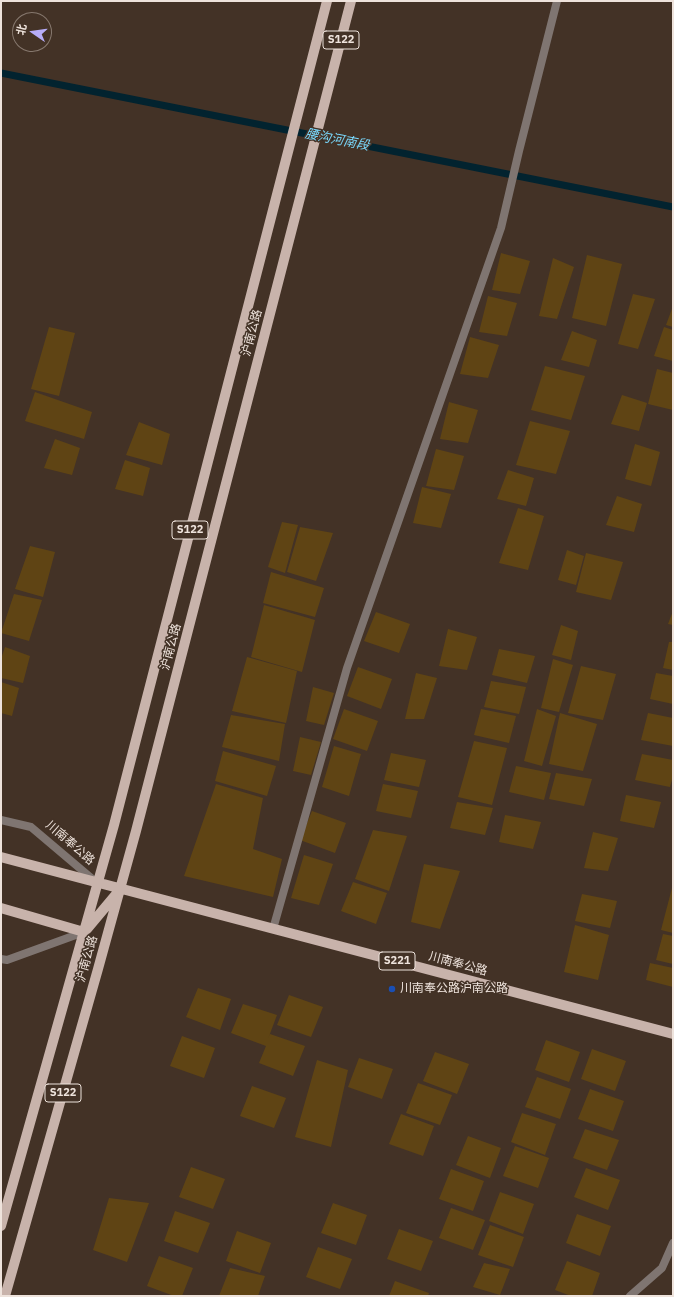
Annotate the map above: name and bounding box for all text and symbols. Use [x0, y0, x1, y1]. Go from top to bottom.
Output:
north arrow [12, 12, 52, 52]
text: 北 [13, 23, 29, 36]
road number: S122 [323, 31, 359, 49]
water label: 腰沟河南段 [304, 126, 370, 154]
street label: 沪南公路 [239, 308, 265, 358]
road number: S122 [172, 521, 208, 539]
street label: 沪南公路 [158, 622, 184, 672]
street label: 川南奉公路 [43, 818, 97, 868]
street label: 沪南公路 [73, 934, 101, 984]
street label: 川南奉公路 [427, 949, 489, 979]
road number: S221 [379, 952, 415, 970]
place label: 川南奉公路沪南公路 [400, 982, 508, 996]
marker: 川南奉公路沪南公路 [387, 984, 397, 994]
road number: S122 [45, 1084, 81, 1102]

